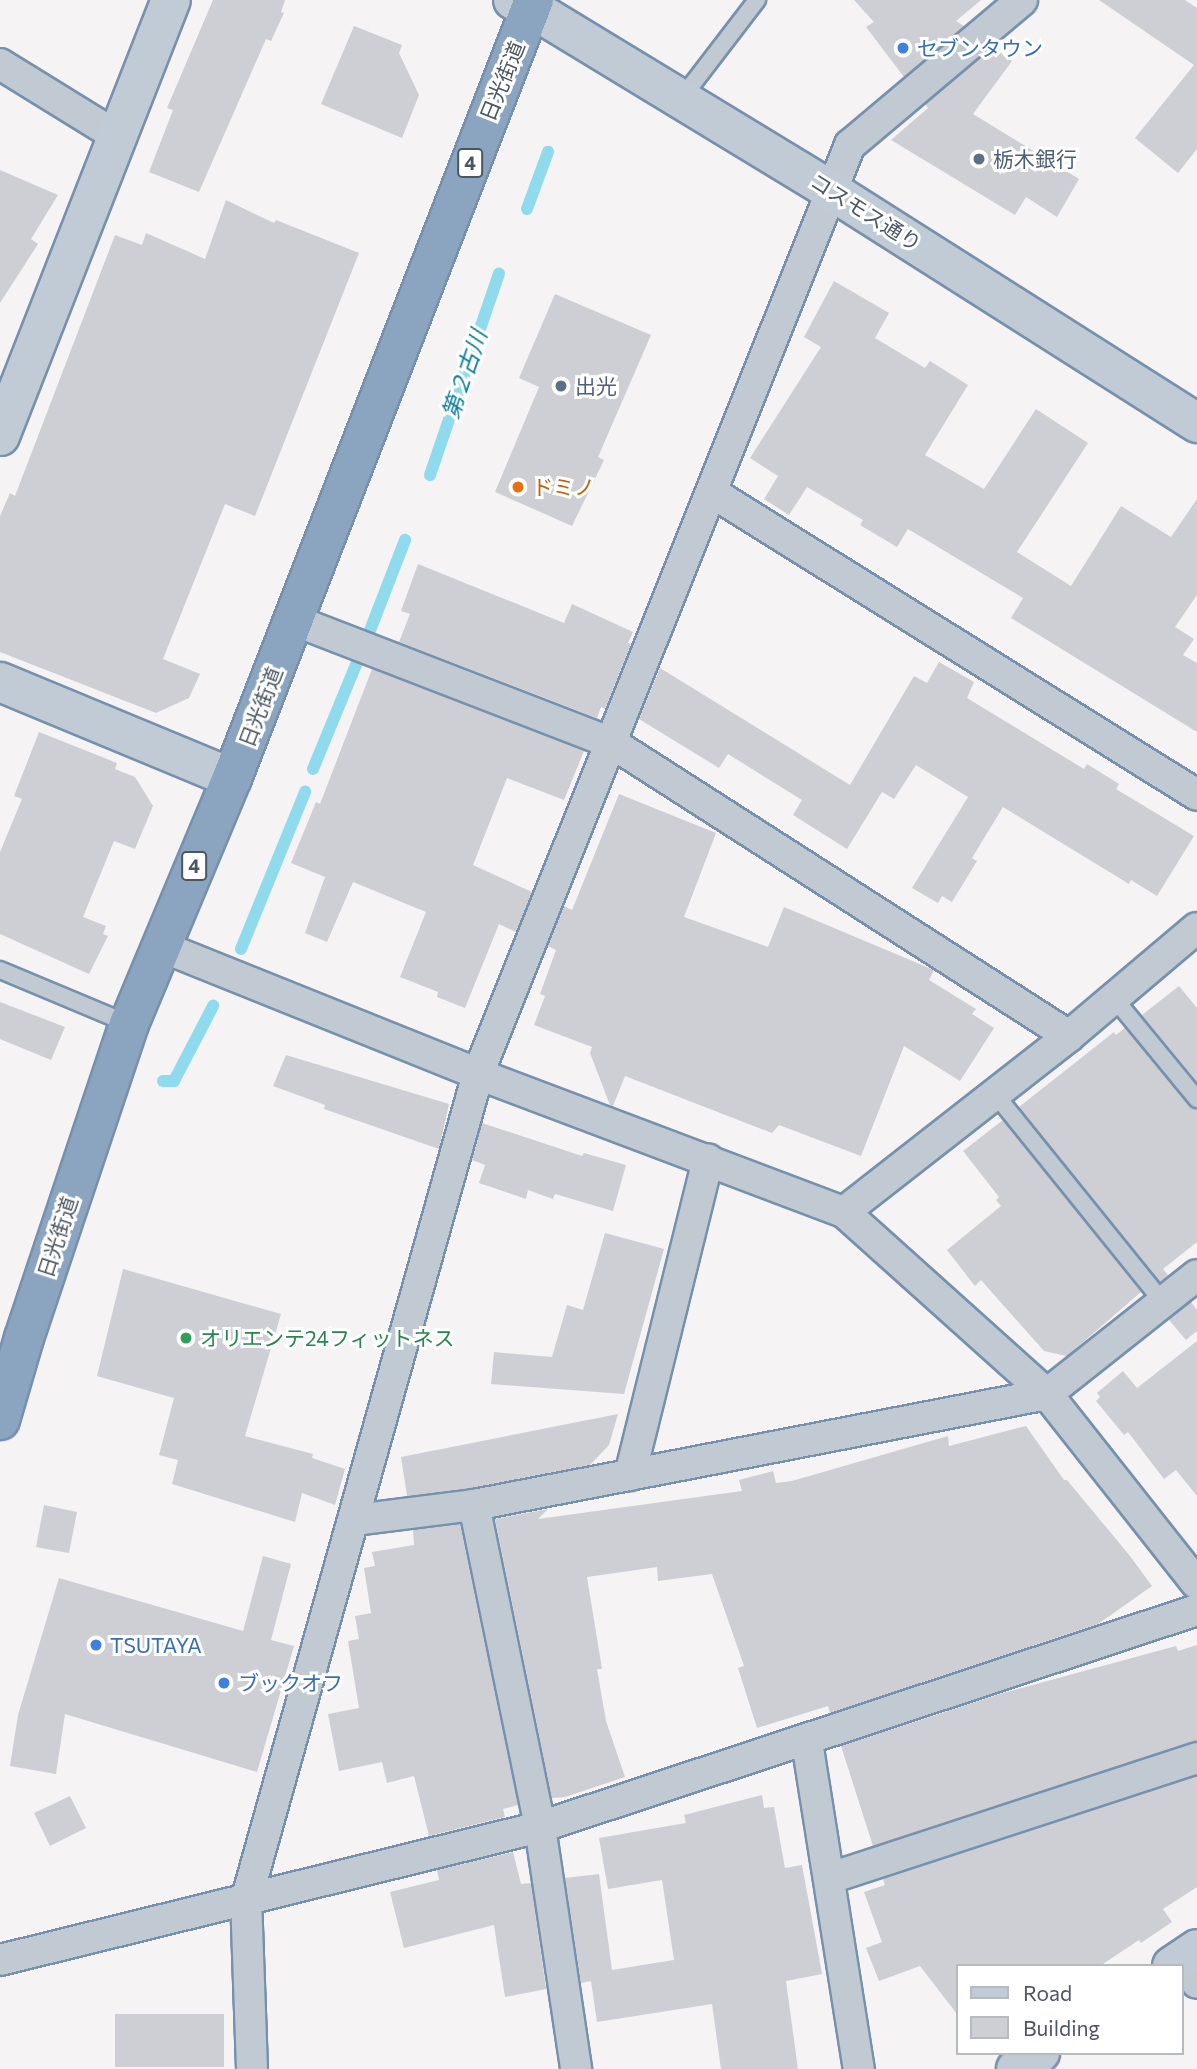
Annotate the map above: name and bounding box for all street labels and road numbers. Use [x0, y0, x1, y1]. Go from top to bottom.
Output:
street label: 日光街道 [475, 37, 529, 125]
road number: 4 [456, 148, 484, 178]
street label: コスモス通り [806, 168, 926, 256]
street label: 日光街道 [233, 663, 287, 751]
road number: 4 [180, 850, 208, 881]
street label: 日光街道 [32, 1193, 82, 1281]

